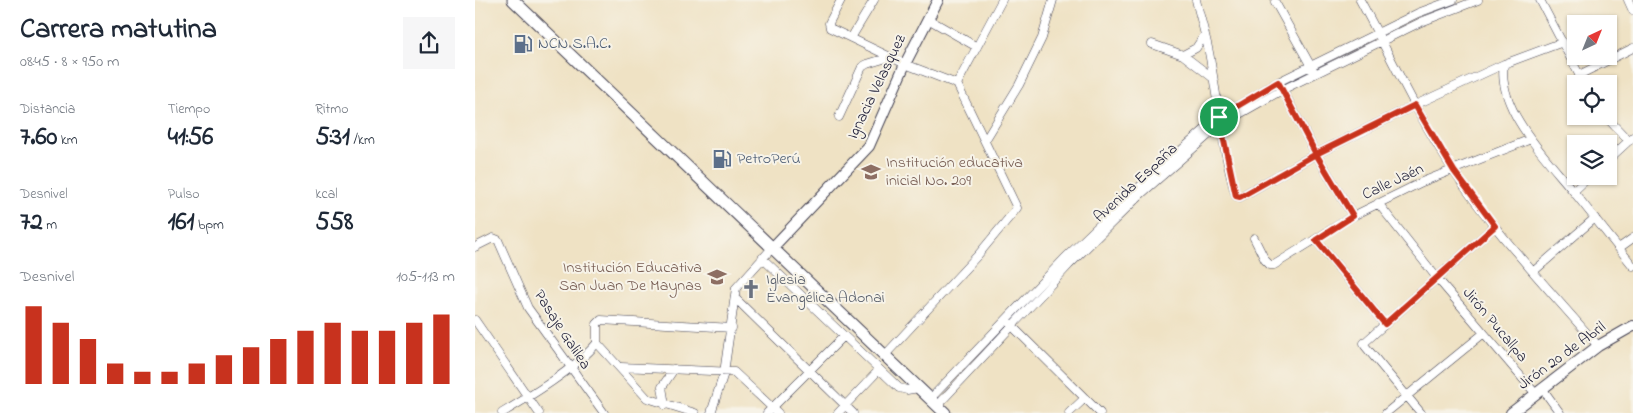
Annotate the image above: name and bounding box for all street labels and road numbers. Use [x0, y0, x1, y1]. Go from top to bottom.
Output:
street label: Ignacia Velasquez [841, 30, 913, 143]
street label: Avenida España [1088, 137, 1184, 229]
street label: Calle Jaén [1358, 157, 1428, 207]
street label: Jirón Pucallpa [1456, 282, 1534, 368]
street label: Pasaje Galilea [527, 285, 597, 375]
street label: Jirón 20 de Abril [1513, 316, 1611, 396]

